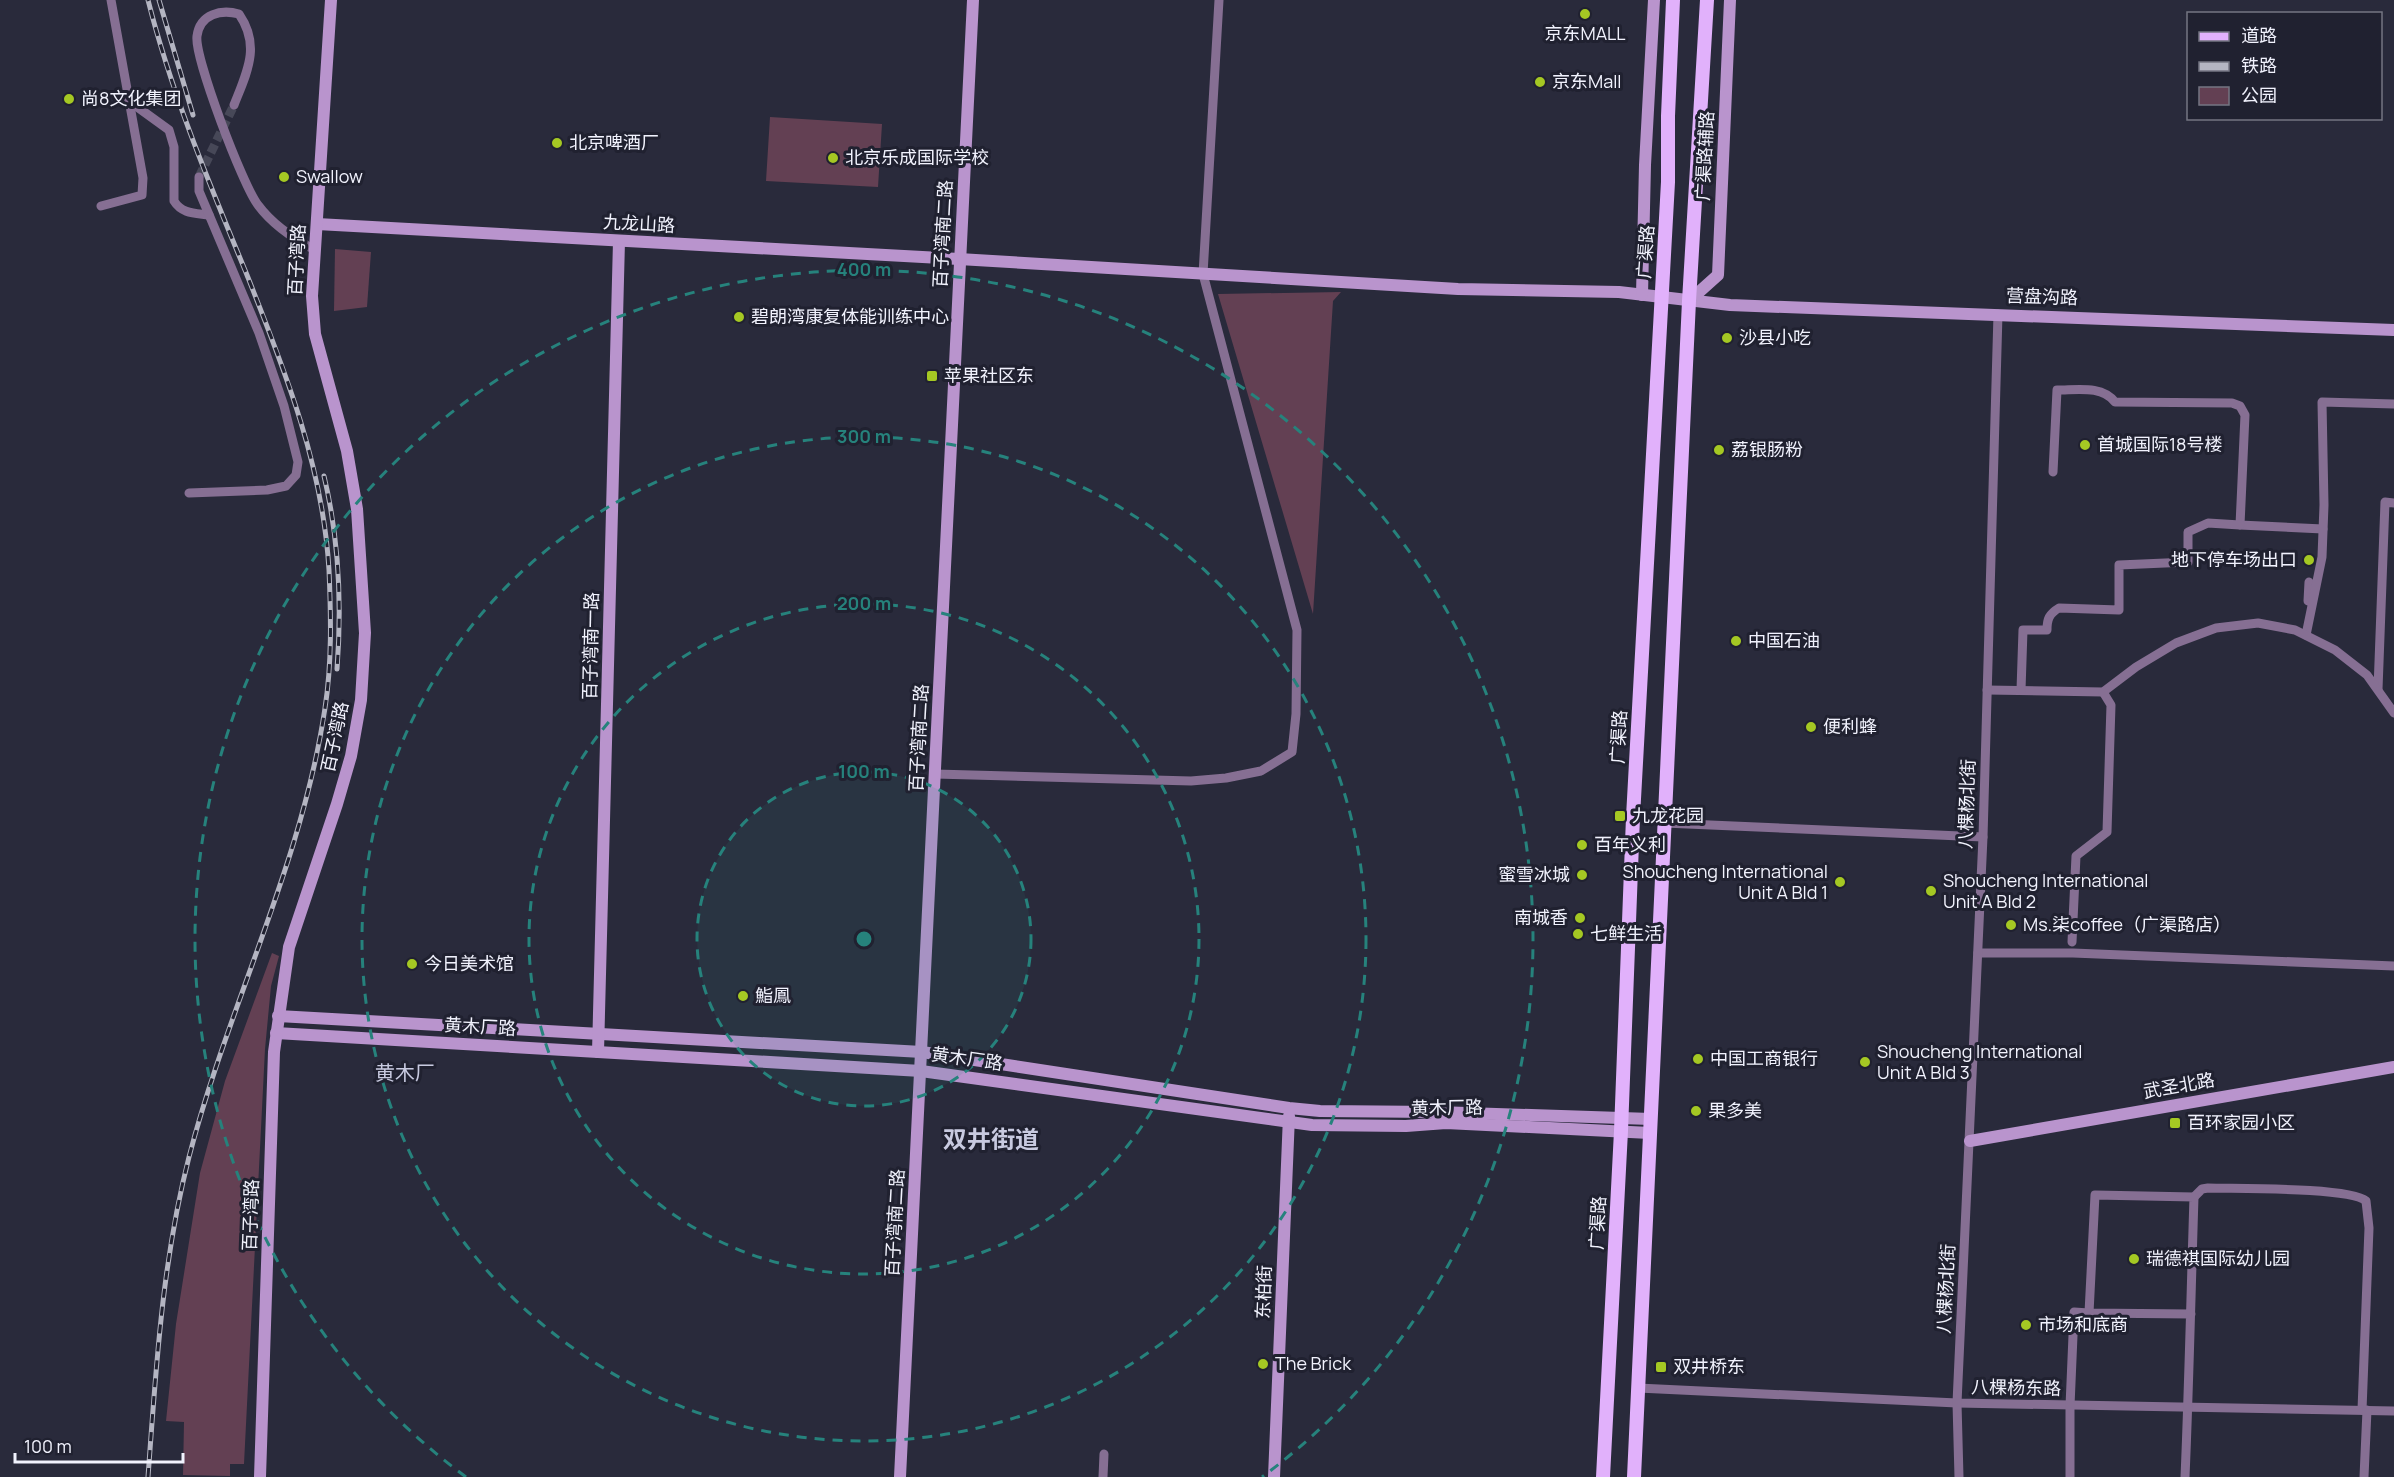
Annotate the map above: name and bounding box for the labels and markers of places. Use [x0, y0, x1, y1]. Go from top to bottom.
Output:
marker: 京东MALL [1578, 7, 1592, 21]
place label: 京东MALL [1545, 21, 1625, 45]
place label: 京东Mall [1552, 69, 1622, 93]
marker: 京东Mall [1533, 75, 1547, 89]
place label: 尚8文化集团 [81, 86, 181, 110]
marker: 尚8文化集团 [62, 92, 76, 106]
place label: 北京啤酒厂 [569, 130, 659, 154]
marker: 北京啤酒厂 [550, 136, 564, 150]
place label: 北京乐成国际学校 [845, 145, 989, 169]
marker: 北京乐成国际学校 [826, 151, 840, 165]
place label: Swallow [296, 164, 363, 188]
marker: Swallow [277, 170, 291, 184]
place label: 碧朗湾康复体能训练中心 [751, 304, 949, 328]
marker: 碧朗湾康复体能训练中心 [732, 310, 746, 324]
place label: 沙县小吃 [1739, 325, 1811, 349]
marker: 沙县小吃 [1720, 331, 1734, 345]
place label: 苹果社区东 [944, 363, 1034, 387]
marker: 苹果社区东 [925, 369, 939, 383]
place label: 首城国际18号楼 [2097, 432, 2222, 456]
place label: 荔银肠粉 [1731, 437, 1803, 461]
marker: 首城国际18号楼 [2078, 438, 2092, 452]
marker: 荔银肠粉 [1712, 443, 1726, 457]
place label: 地下停车场出口 [2171, 547, 2297, 571]
marker: 地下停车场出口 [2302, 553, 2316, 567]
place label: 中国石油 [1748, 628, 1820, 652]
marker: 中国石油 [1729, 634, 1743, 648]
place label: 便利蜂 [1823, 714, 1877, 738]
marker: 便利蜂 [1804, 720, 1818, 734]
place label: 九龙花园 [1632, 803, 1704, 827]
marker: 九龙花园 [1613, 809, 1627, 823]
place label: 百年义利 [1594, 832, 1666, 856]
marker: 百年义利 [1575, 838, 1589, 852]
place label: Shoucheng International Unit A Bld 1 [1623, 859, 1828, 904]
place label: 蜜雪冰城 [1498, 862, 1570, 886]
marker: 蜜雪冰城 [1575, 868, 1589, 882]
place label: Shoucheng International Unit A Bld 2 [1943, 868, 2148, 913]
marker: Shoucheng International Unit A Bld 1 [1833, 875, 1847, 889]
marker: Shoucheng International Unit A Bld 2 [1924, 884, 1938, 898]
place label: 南城香 [1514, 905, 1568, 929]
marker: 南城香 [1573, 911, 1587, 925]
place label: Ms.柒coffee（广渠路店） [2023, 912, 2231, 936]
marker: Ms.柒coffee（广渠路店） [2004, 918, 2018, 932]
place label: 七鲜生活 [1590, 921, 1662, 945]
marker: 七鲜生活 [1571, 927, 1585, 941]
centre of rings [854, 929, 874, 949]
place label: 今日美术馆 [424, 951, 514, 975]
marker: 今日美术馆 [405, 957, 419, 971]
place label: 鮨鳳 [755, 983, 791, 1007]
marker: 鮨鳳 [736, 989, 750, 1003]
place label: Shoucheng International Unit A Bld 3 [1877, 1039, 2082, 1084]
place label: 中国工商银行 [1710, 1046, 1818, 1070]
marker: 中国工商银行 [1691, 1052, 1705, 1066]
marker: Shoucheng International Unit A Bld 3 [1858, 1055, 1872, 1069]
place label: 果多美 [1708, 1098, 1762, 1122]
marker: 果多美 [1689, 1104, 1703, 1118]
place label: 百环家园小区 [2187, 1110, 2295, 1134]
marker: 百环家园小区 [2168, 1116, 2182, 1130]
place label: 瑞德祺国际幼儿园 [2146, 1246, 2290, 1270]
marker: 瑞德祺国际幼儿园 [2127, 1252, 2141, 1266]
place label: 市场和底商 [2038, 1312, 2128, 1336]
marker: 市场和底商 [2019, 1318, 2033, 1332]
place label: The Brick [1275, 1351, 1352, 1375]
place label: 双井桥东 [1673, 1354, 1745, 1378]
marker: The Brick [1256, 1357, 1270, 1371]
marker: 双井桥东 [1654, 1360, 1668, 1374]

